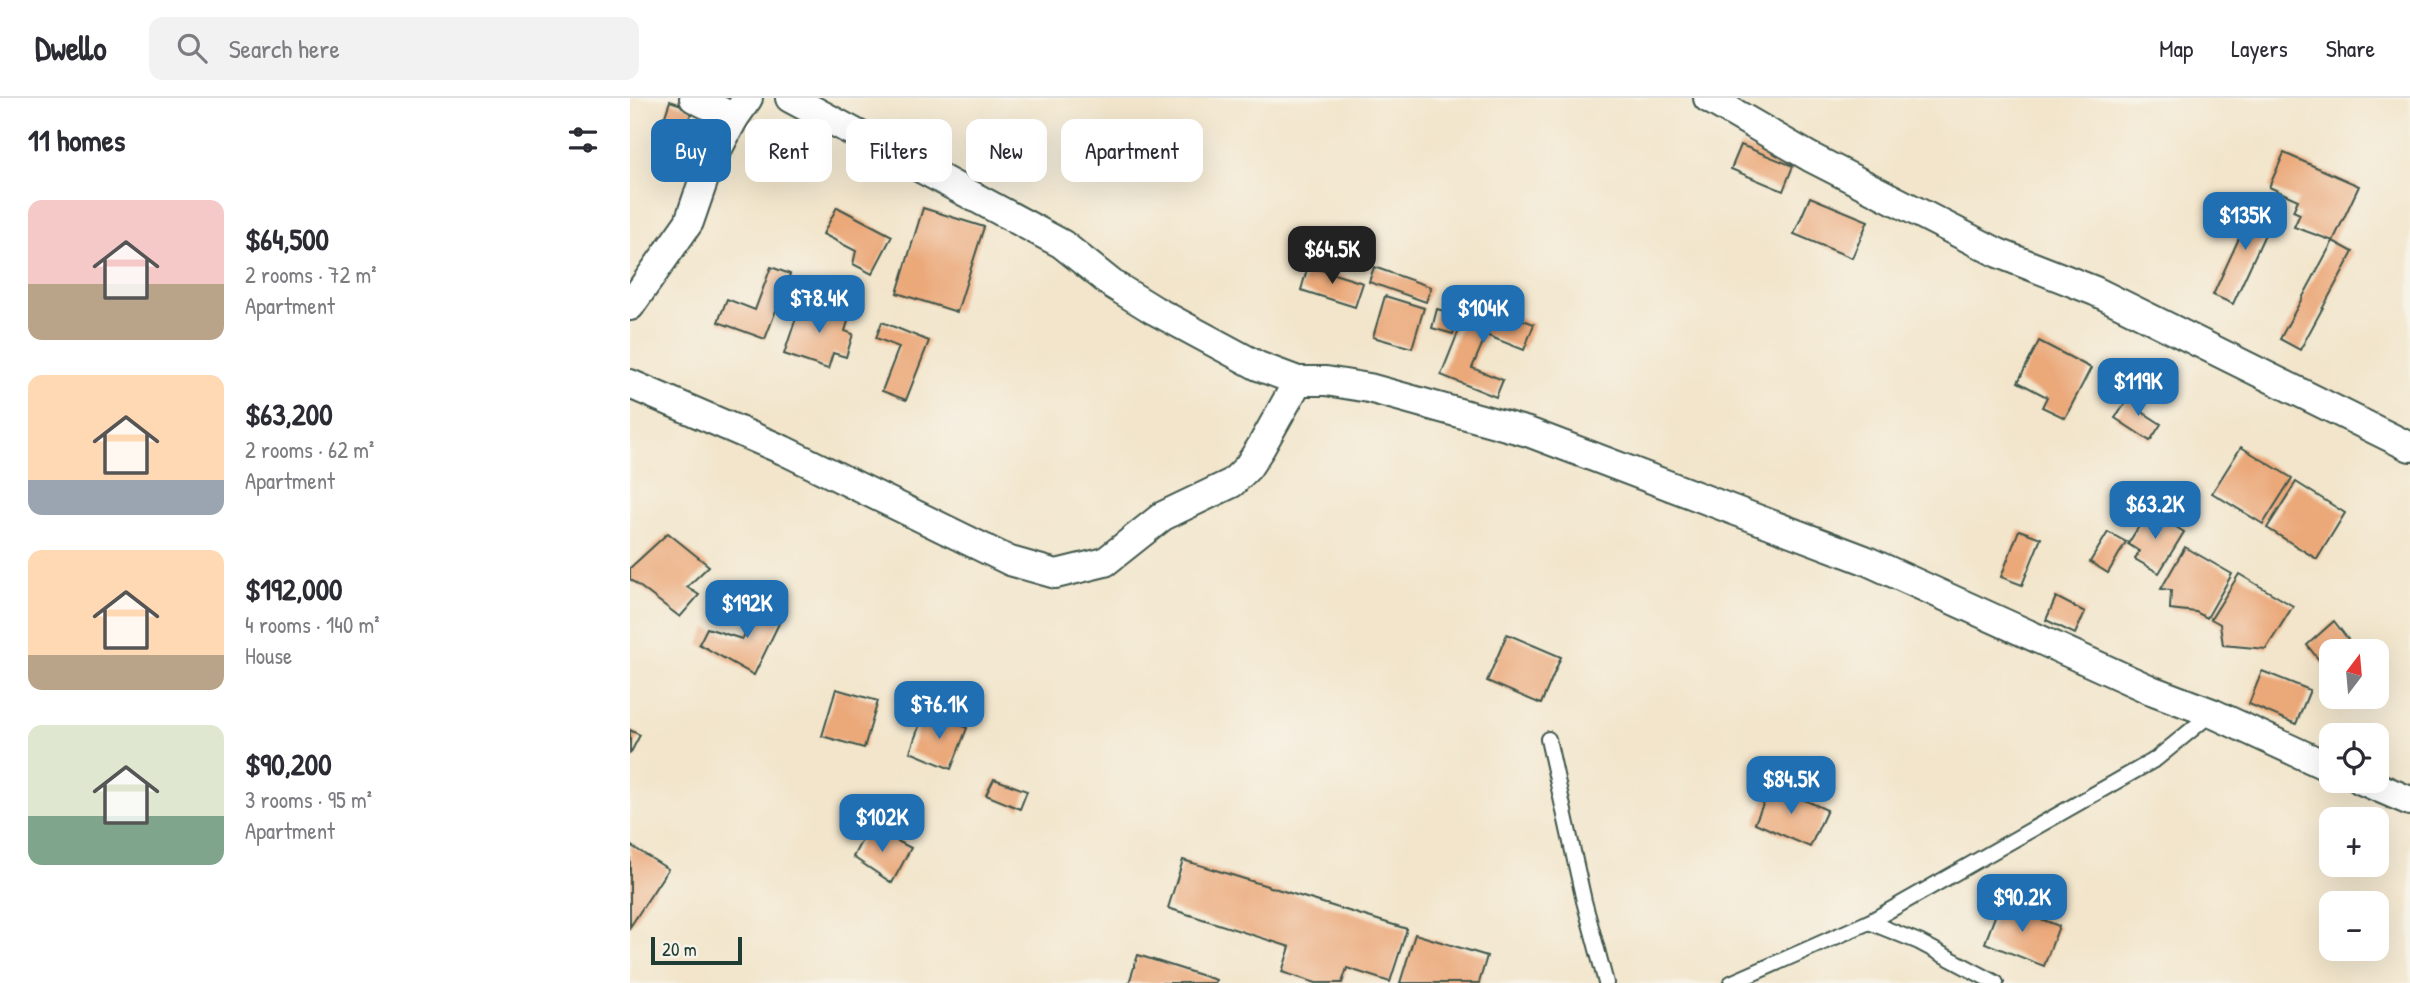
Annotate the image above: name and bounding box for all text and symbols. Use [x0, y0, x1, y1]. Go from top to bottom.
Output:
search box [149, 17, 639, 80]
text: Dwello [35, 26, 107, 70]
icon: search [173, 29, 211, 67]
text: Search here [229, 31, 340, 66]
text: Map [2159, 32, 2193, 64]
text: Layers [2231, 32, 2288, 64]
text: Share [2326, 32, 2375, 64]
chip: Buy [651, 119, 731, 182]
chip: Rent [745, 119, 832, 182]
chip: Filters [846, 119, 952, 182]
chip: New [966, 119, 1047, 182]
chip: Apartment [1061, 119, 1203, 182]
text: 11 homes [28, 120, 125, 160]
icon: filters [564, 121, 602, 159]
pin: $135K [2196, 192, 2294, 252]
text: $135K [2219, 199, 2271, 230]
text: $64,500 [245, 219, 329, 259]
pin: $64.5K [1275, 226, 1389, 286]
icon: home [84, 228, 168, 312]
text: $64.5K [1304, 233, 1360, 264]
text: 2 rooms · 72 m² [245, 259, 377, 290]
pin: $78.4K [762, 275, 876, 335]
text: $78.4K [790, 282, 848, 313]
pin: $104K [1434, 286, 1532, 345]
text: Apartment [245, 290, 335, 321]
text: $104K [1458, 292, 1508, 323]
pin: $119K [2089, 358, 2187, 418]
text: $119K [2114, 365, 2162, 396]
text: $63,200 [245, 394, 333, 434]
icon: home [84, 403, 168, 487]
text: 2 rooms · 62 m² [245, 434, 374, 465]
text: Apartment [245, 465, 335, 496]
pin: $63.2K [2098, 482, 2212, 541]
text: $63.2K [2126, 488, 2184, 519]
text: $192,000 [245, 569, 343, 609]
icon: home [84, 578, 168, 662]
pin: $192K [698, 580, 796, 640]
text: $192K [721, 587, 773, 618]
text: 4 rooms · 140 m² [245, 609, 379, 640]
north arrow [2319, 639, 2389, 709]
map controls [2319, 639, 2389, 961]
text: House [245, 640, 292, 671]
pin: $76.1K [882, 682, 996, 741]
text: $76.1K [910, 688, 968, 719]
button: locate [2319, 723, 2389, 793]
text: $90,200 [245, 744, 332, 784]
icon: home [84, 753, 168, 837]
pin: $84.5K [1734, 756, 1848, 816]
text: $84.5K [1763, 763, 1819, 794]
text: 3 rooms · 95 m² [245, 784, 372, 815]
pin: $102K [833, 794, 931, 854]
text: $102K [855, 801, 909, 832]
button: + [2319, 807, 2389, 877]
text: Apartment [245, 815, 335, 846]
pin: $90.2K [1965, 874, 2079, 934]
text: $90.2K [1993, 881, 2051, 912]
button: − [2319, 891, 2389, 961]
scale bar [651, 934, 742, 966]
text: 20 m [662, 936, 697, 962]

